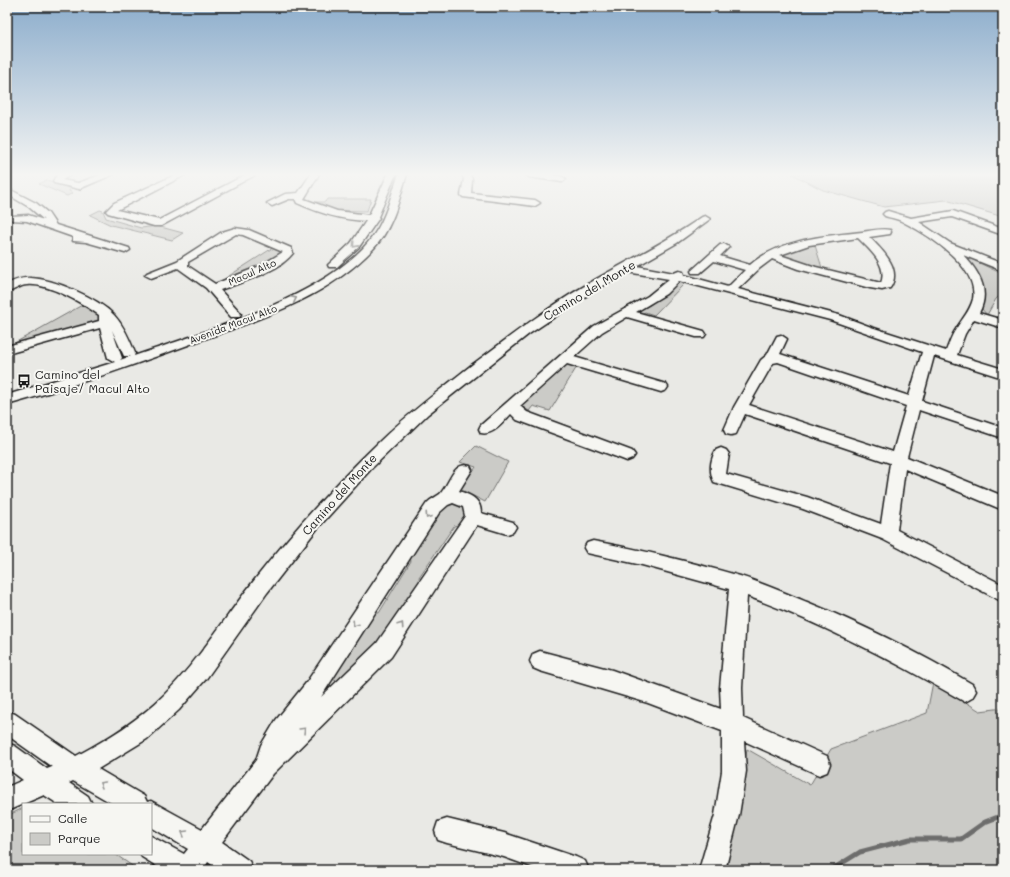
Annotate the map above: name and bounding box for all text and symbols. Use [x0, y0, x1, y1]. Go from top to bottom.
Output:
one-way arrow [352, 240, 360, 248]
street label: Macul Alto [226, 255, 278, 289]
street label: Camino del Monte [540, 256, 638, 324]
one-way arrow [290, 296, 298, 303]
street label: Avenida Macul Alto [187, 301, 279, 347]
place label: Camino del Paisaje/ Macul Alto [35, 366, 150, 396]
bus stop icon: Camino del Paisaje/ Macul Alto [16, 373, 32, 389]
street label: Camino del Monte [298, 450, 380, 538]
one-way arrow [426, 512, 433, 519]
one-way arrow [353, 620, 360, 627]
one-way arrow [396, 622, 404, 629]
one-way arrow [298, 727, 306, 735]
one-way arrow [99, 782, 106, 789]
legend [22, 803, 152, 855]
text: Calle [58, 810, 88, 826]
text: Parque [58, 830, 101, 846]
one-way arrow [181, 830, 188, 837]

